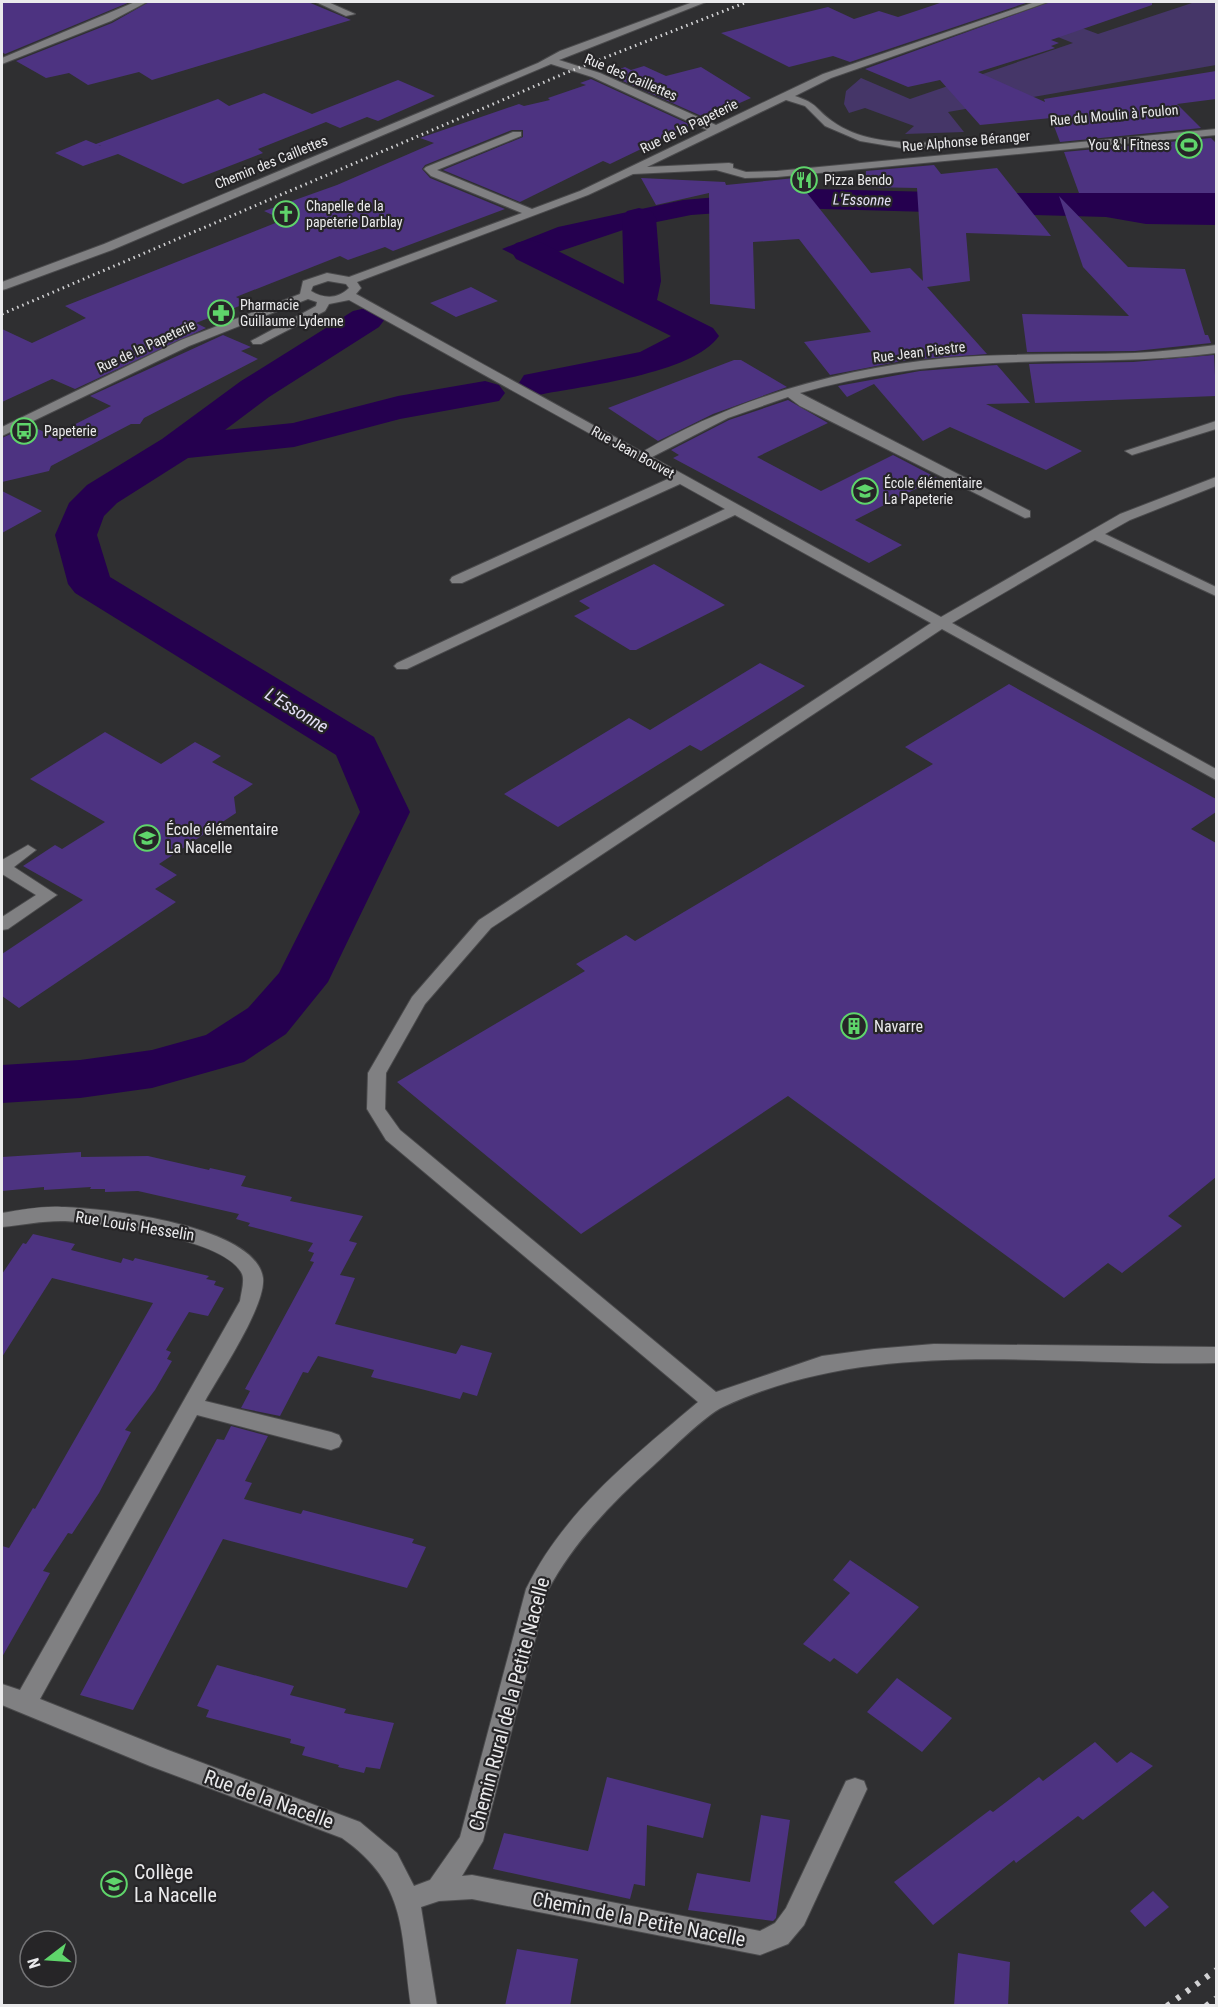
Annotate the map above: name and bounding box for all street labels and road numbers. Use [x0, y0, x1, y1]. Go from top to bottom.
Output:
street label: Rue des Caillettes [582, 50, 680, 104]
street label: Rue de la Papeterie [638, 95, 741, 157]
street label: Rue du Moulin à Foulon [1049, 101, 1179, 129]
street label: Rue Alphonse Béranger [901, 127, 1031, 155]
street label: Chemin des Caillettes [212, 132, 330, 192]
street label: Rue de la Papeterie [94, 316, 198, 376]
street label: Rue Jean Piestre [872, 338, 966, 366]
street label: Rue Jean Bouvet [589, 423, 677, 481]
street label: Rue Louis Hesselin [74, 1207, 196, 1245]
street label: Chemin Rural de la Petite Nacelle [464, 1575, 554, 1833]
street label: Rue de la Nacelle [201, 1764, 337, 1834]
street label: Chemin de la Petite Nacelle [530, 1887, 748, 1951]

